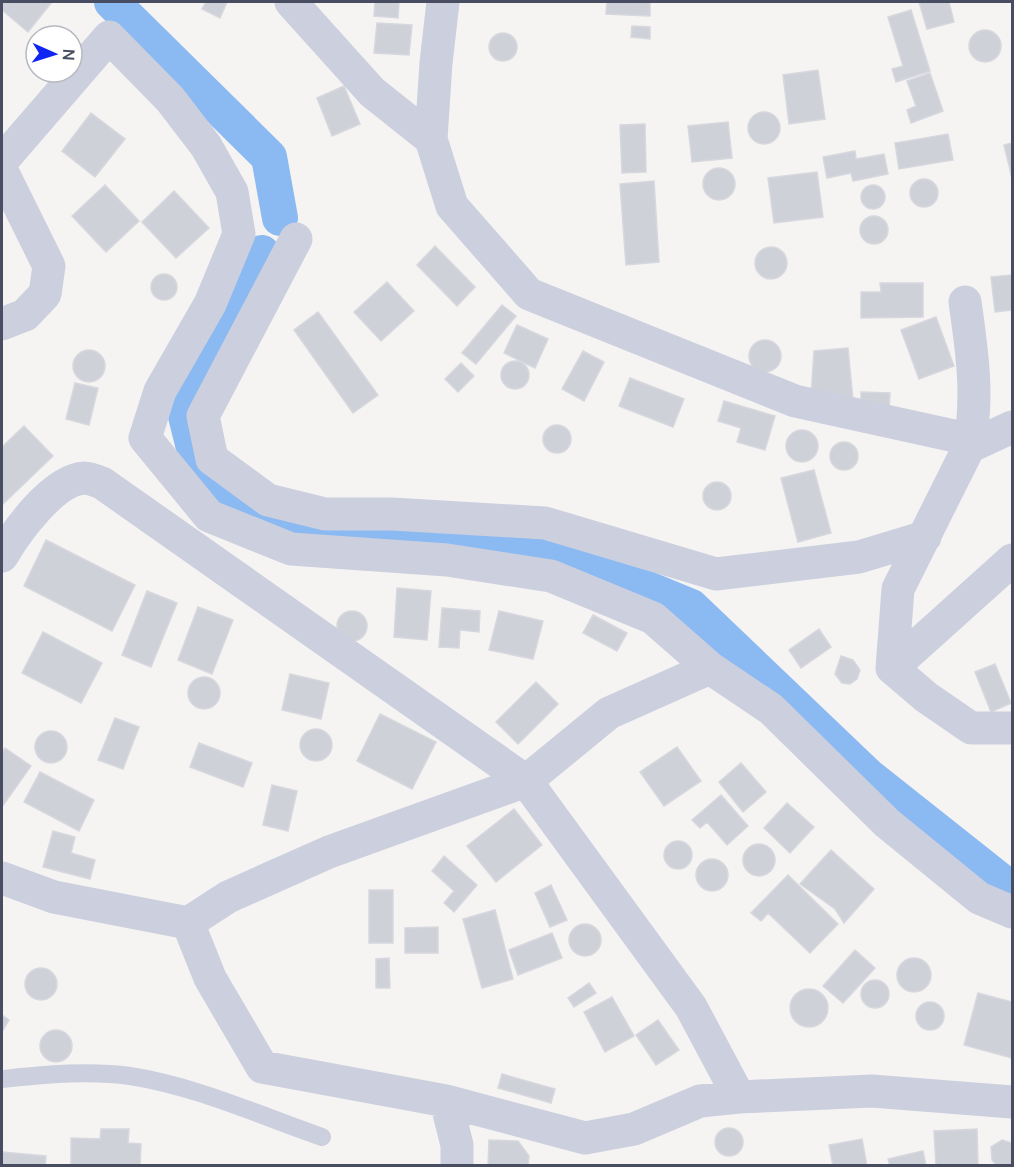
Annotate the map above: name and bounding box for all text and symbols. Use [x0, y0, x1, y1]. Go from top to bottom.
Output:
north arrow [24, 24, 84, 84]
text: N [58, 48, 80, 61]

